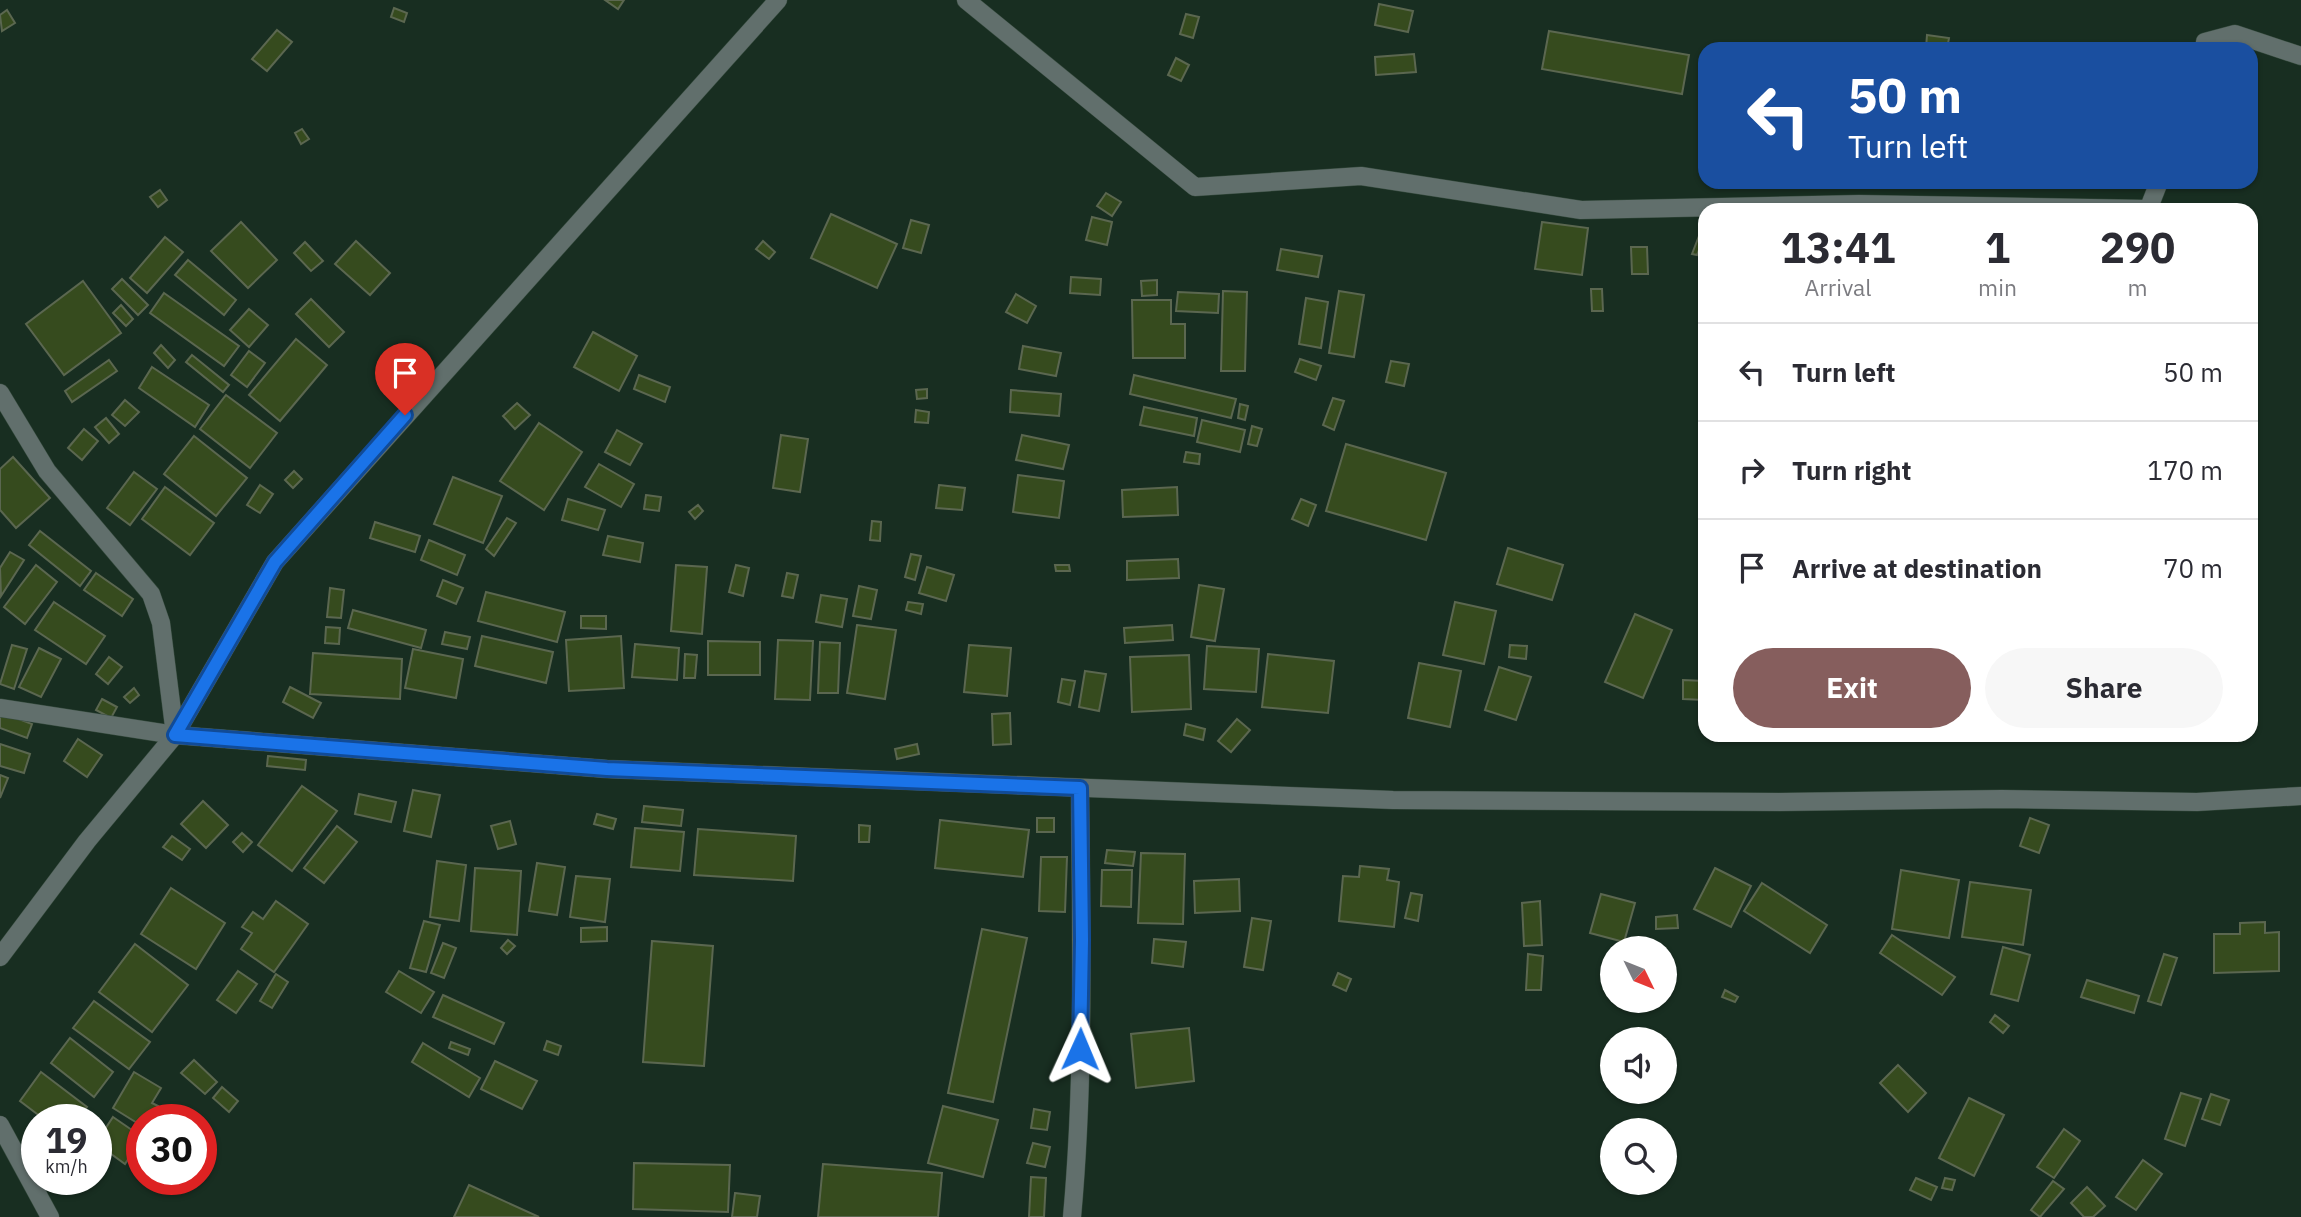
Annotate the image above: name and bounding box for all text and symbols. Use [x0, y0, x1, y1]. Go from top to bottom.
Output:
text: 50 m [1848, 63, 1962, 126]
icon: left [1733, 70, 1824, 161]
text: Turn left [1848, 125, 1968, 167]
text: 13:41 [1781, 220, 1895, 275]
text: 1 [1985, 220, 2010, 275]
text: 290 [2100, 220, 2175, 275]
text: Arrival [1805, 272, 1872, 302]
text: min [1978, 272, 2017, 302]
text: m [2127, 272, 2148, 302]
pin [375, 343, 435, 415]
icon: left [1733, 353, 1771, 391]
icon: arrive [386, 354, 424, 392]
text: Turn left [1792, 355, 1895, 389]
text: 50 m [2163, 355, 2223, 389]
icon: right [1733, 451, 1771, 489]
text: Turn right [1792, 453, 1911, 487]
text: 170 m [2147, 453, 2223, 487]
icon: arrive [1733, 549, 1771, 587]
text: Arrive at destination [1792, 551, 2042, 585]
text: 70 m [2163, 551, 2223, 585]
button: Exit [1733, 648, 1971, 728]
button: Share [1985, 648, 2223, 728]
north arrow [1600, 936, 1676, 1013]
map controls [1600, 936, 1677, 1195]
position arrow [1043, 1012, 1117, 1086]
button: sound [1600, 1027, 1677, 1104]
speed limit sign: 30 [126, 1104, 217, 1195]
text: 19 [45, 1117, 88, 1163]
button: search [1600, 1118, 1677, 1195]
text: km/h [45, 1155, 88, 1178]

